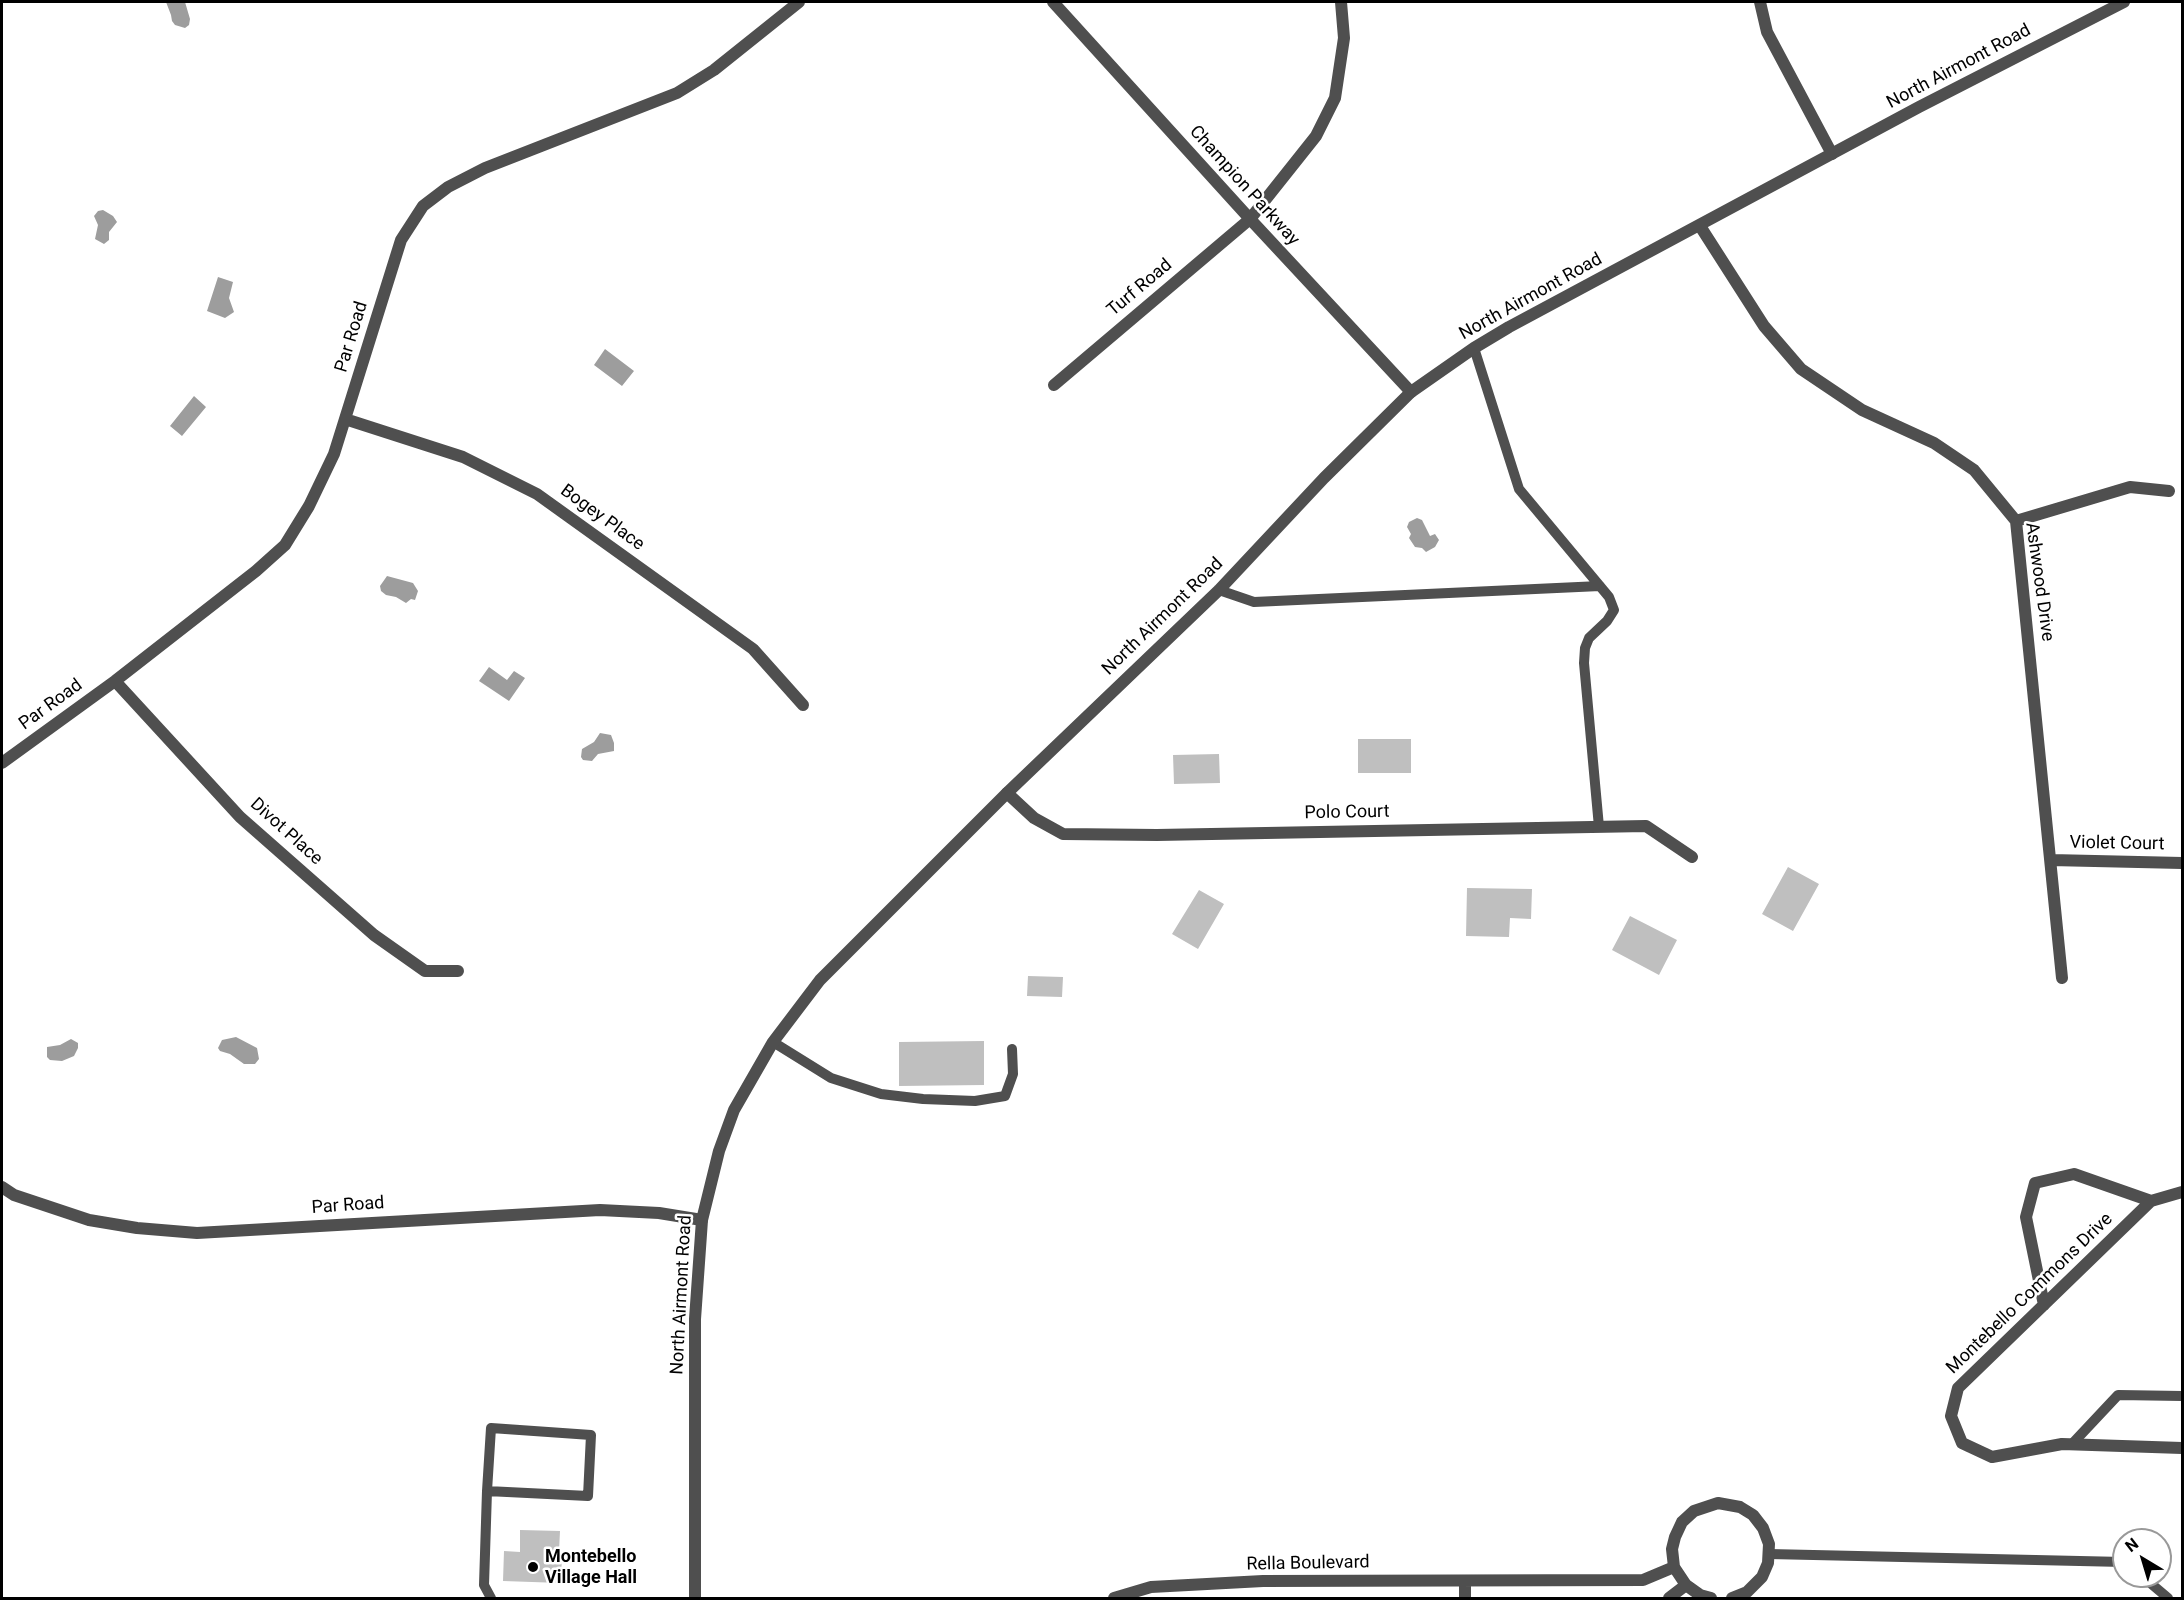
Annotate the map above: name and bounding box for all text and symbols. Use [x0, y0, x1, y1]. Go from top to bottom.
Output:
street label: North Airmont Road [1883, 20, 2035, 114]
street label: Champion Parkway [1184, 121, 1304, 251]
street label: North Airmont Road [1456, 249, 1606, 345]
street label: Turf Road [1103, 255, 1177, 321]
street label: Par Road [331, 299, 373, 375]
street label: Bogey Place [556, 480, 648, 556]
street label: Ashwood Drive [2020, 521, 2058, 643]
street label: North Airmont Road [1098, 554, 1228, 680]
street label: Par Road [15, 675, 87, 735]
street label: Divot Place [245, 794, 327, 870]
street label: Polo Court [1304, 801, 1390, 825]
street label: Violet Court [2069, 832, 2165, 856]
street label: Par Road [311, 1193, 385, 1219]
street label: Montebello Commons Drive [1942, 1209, 2118, 1379]
street label: North Airmont Road [667, 1215, 697, 1375]
north arrow [2112, 1528, 2172, 1588]
text: N [2122, 1534, 2142, 1556]
place label: Montebello Village Hall [545, 1546, 637, 1588]
street label: Rella Boulevard [1246, 1552, 1370, 1576]
marker: Montebello Village Hall [526, 1560, 540, 1574]

